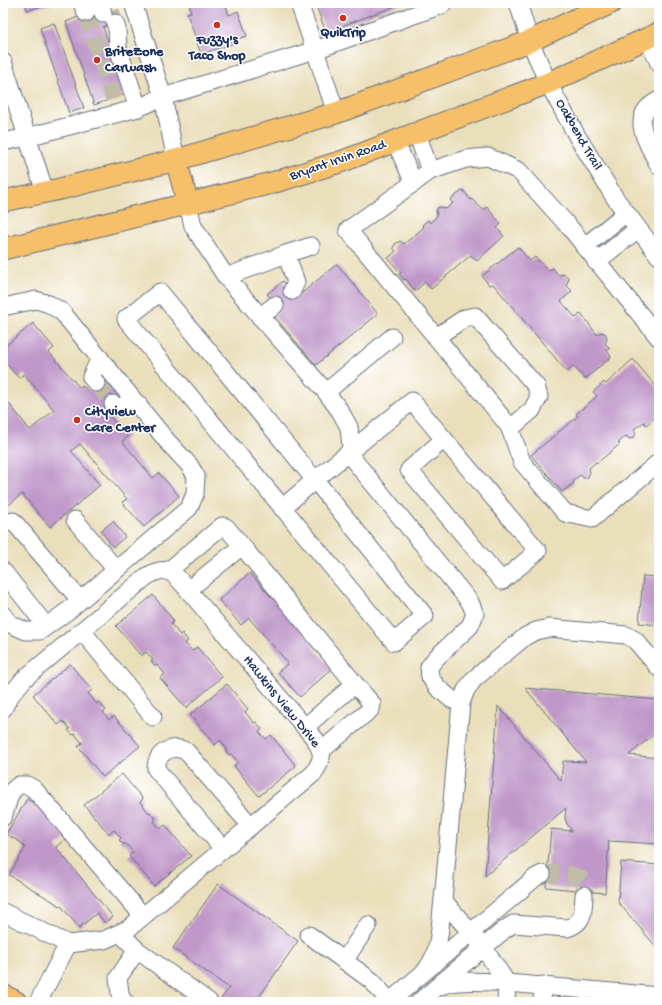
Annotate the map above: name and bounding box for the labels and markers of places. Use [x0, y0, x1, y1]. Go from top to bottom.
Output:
marker: QuikTrip [338, 13, 348, 23]
marker: Fuzzy's Taco Shop [212, 20, 222, 30]
place label: QuikTrip [320, 25, 366, 42]
place label: Fuzzy's Taco Shop [188, 32, 245, 65]
place label: BriteZone Carwash [104, 44, 164, 77]
marker: BriteZone Carwash [92, 55, 102, 65]
place label: Cityview Care Center [84, 404, 157, 437]
marker: Cityview Care Center [72, 415, 82, 425]

